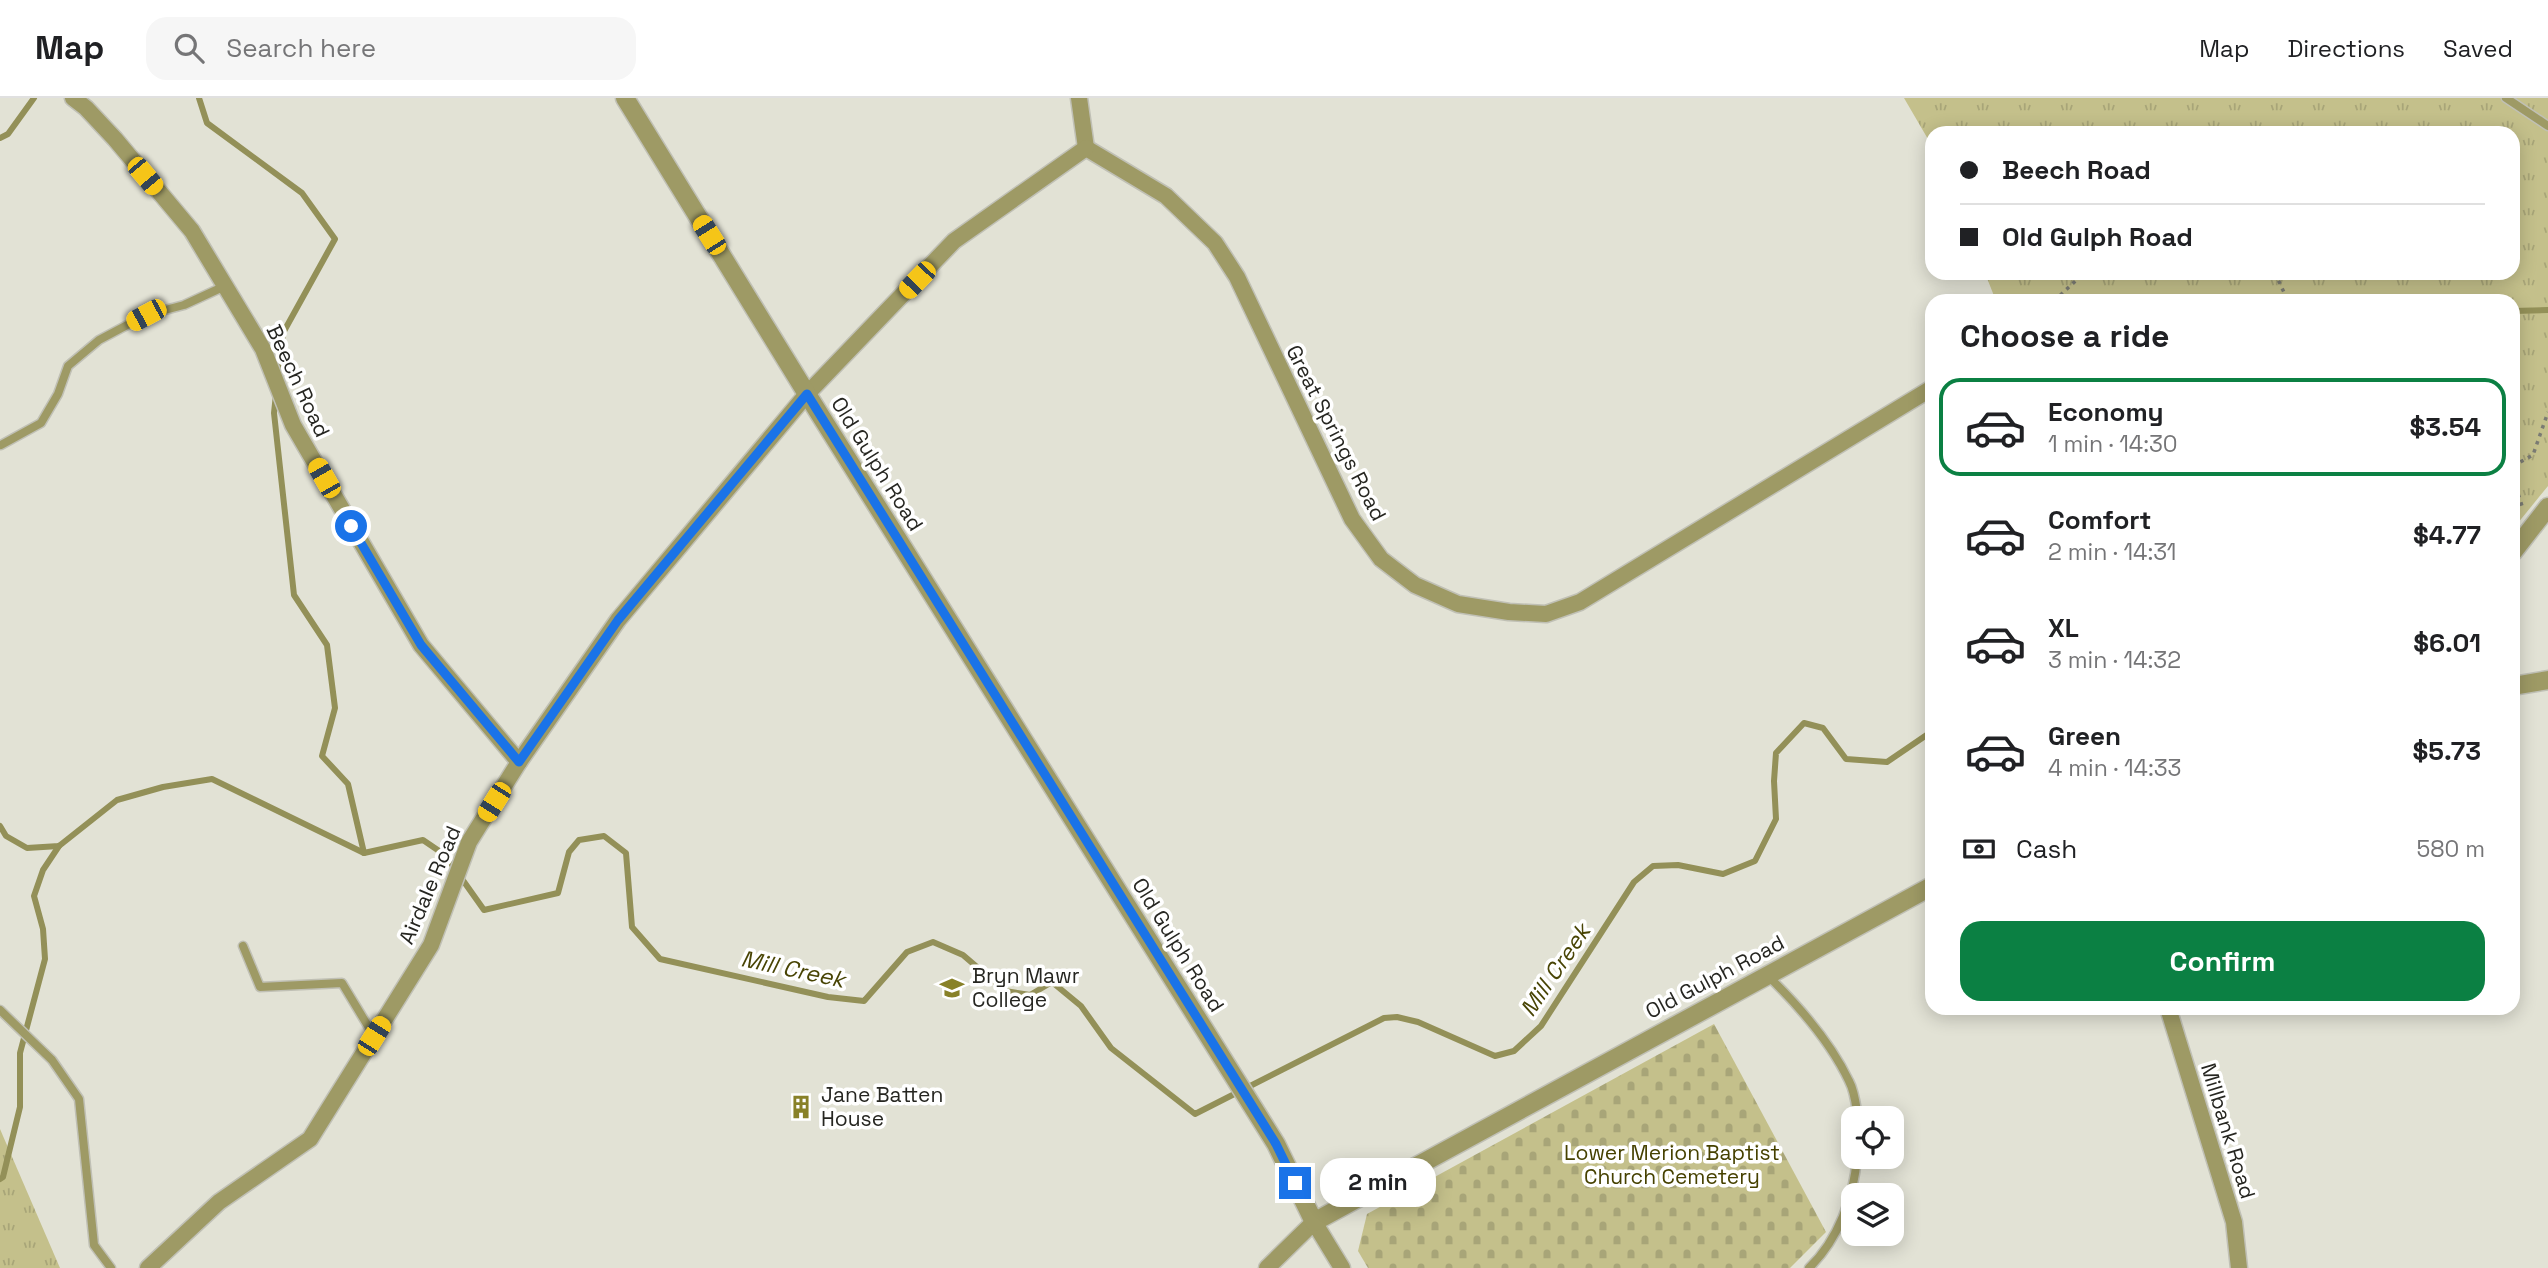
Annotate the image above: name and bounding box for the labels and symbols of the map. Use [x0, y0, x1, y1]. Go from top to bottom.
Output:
car [124, 153, 167, 199]
car [689, 212, 730, 258]
car [895, 258, 940, 302]
car [123, 296, 170, 334]
street label: Beech Road [261, 320, 336, 441]
street label: Great Springs Road [1280, 340, 1393, 525]
street label: Old Gulph Road [825, 392, 929, 536]
car [305, 455, 344, 501]
route start [335, 510, 367, 542]
car [474, 779, 515, 825]
street label: Airdale Road [392, 822, 467, 948]
street label: Old Gulph Road [1126, 873, 1230, 1017]
water label: Mill Creek [1513, 916, 1598, 1022]
street label: Old Gulph Road [1641, 929, 1789, 1024]
water label: Mill Creek [738, 943, 850, 995]
place label: Bryn Mawr College [972, 962, 1080, 1013]
school or university icon: Bryn Mawr College [938, 974, 966, 1002]
car [354, 1013, 395, 1059]
street label: Millbank Road [2195, 1060, 2262, 1202]
place label: Jane Batten House [821, 1081, 943, 1132]
building icon: Jane Batten House [787, 1093, 815, 1121]
park label: Lower Merion Baptist Church Cemetery [1564, 1139, 1780, 1190]
callout: 2 min [1320, 1158, 1435, 1208]
route end [1279, 1167, 1311, 1199]

